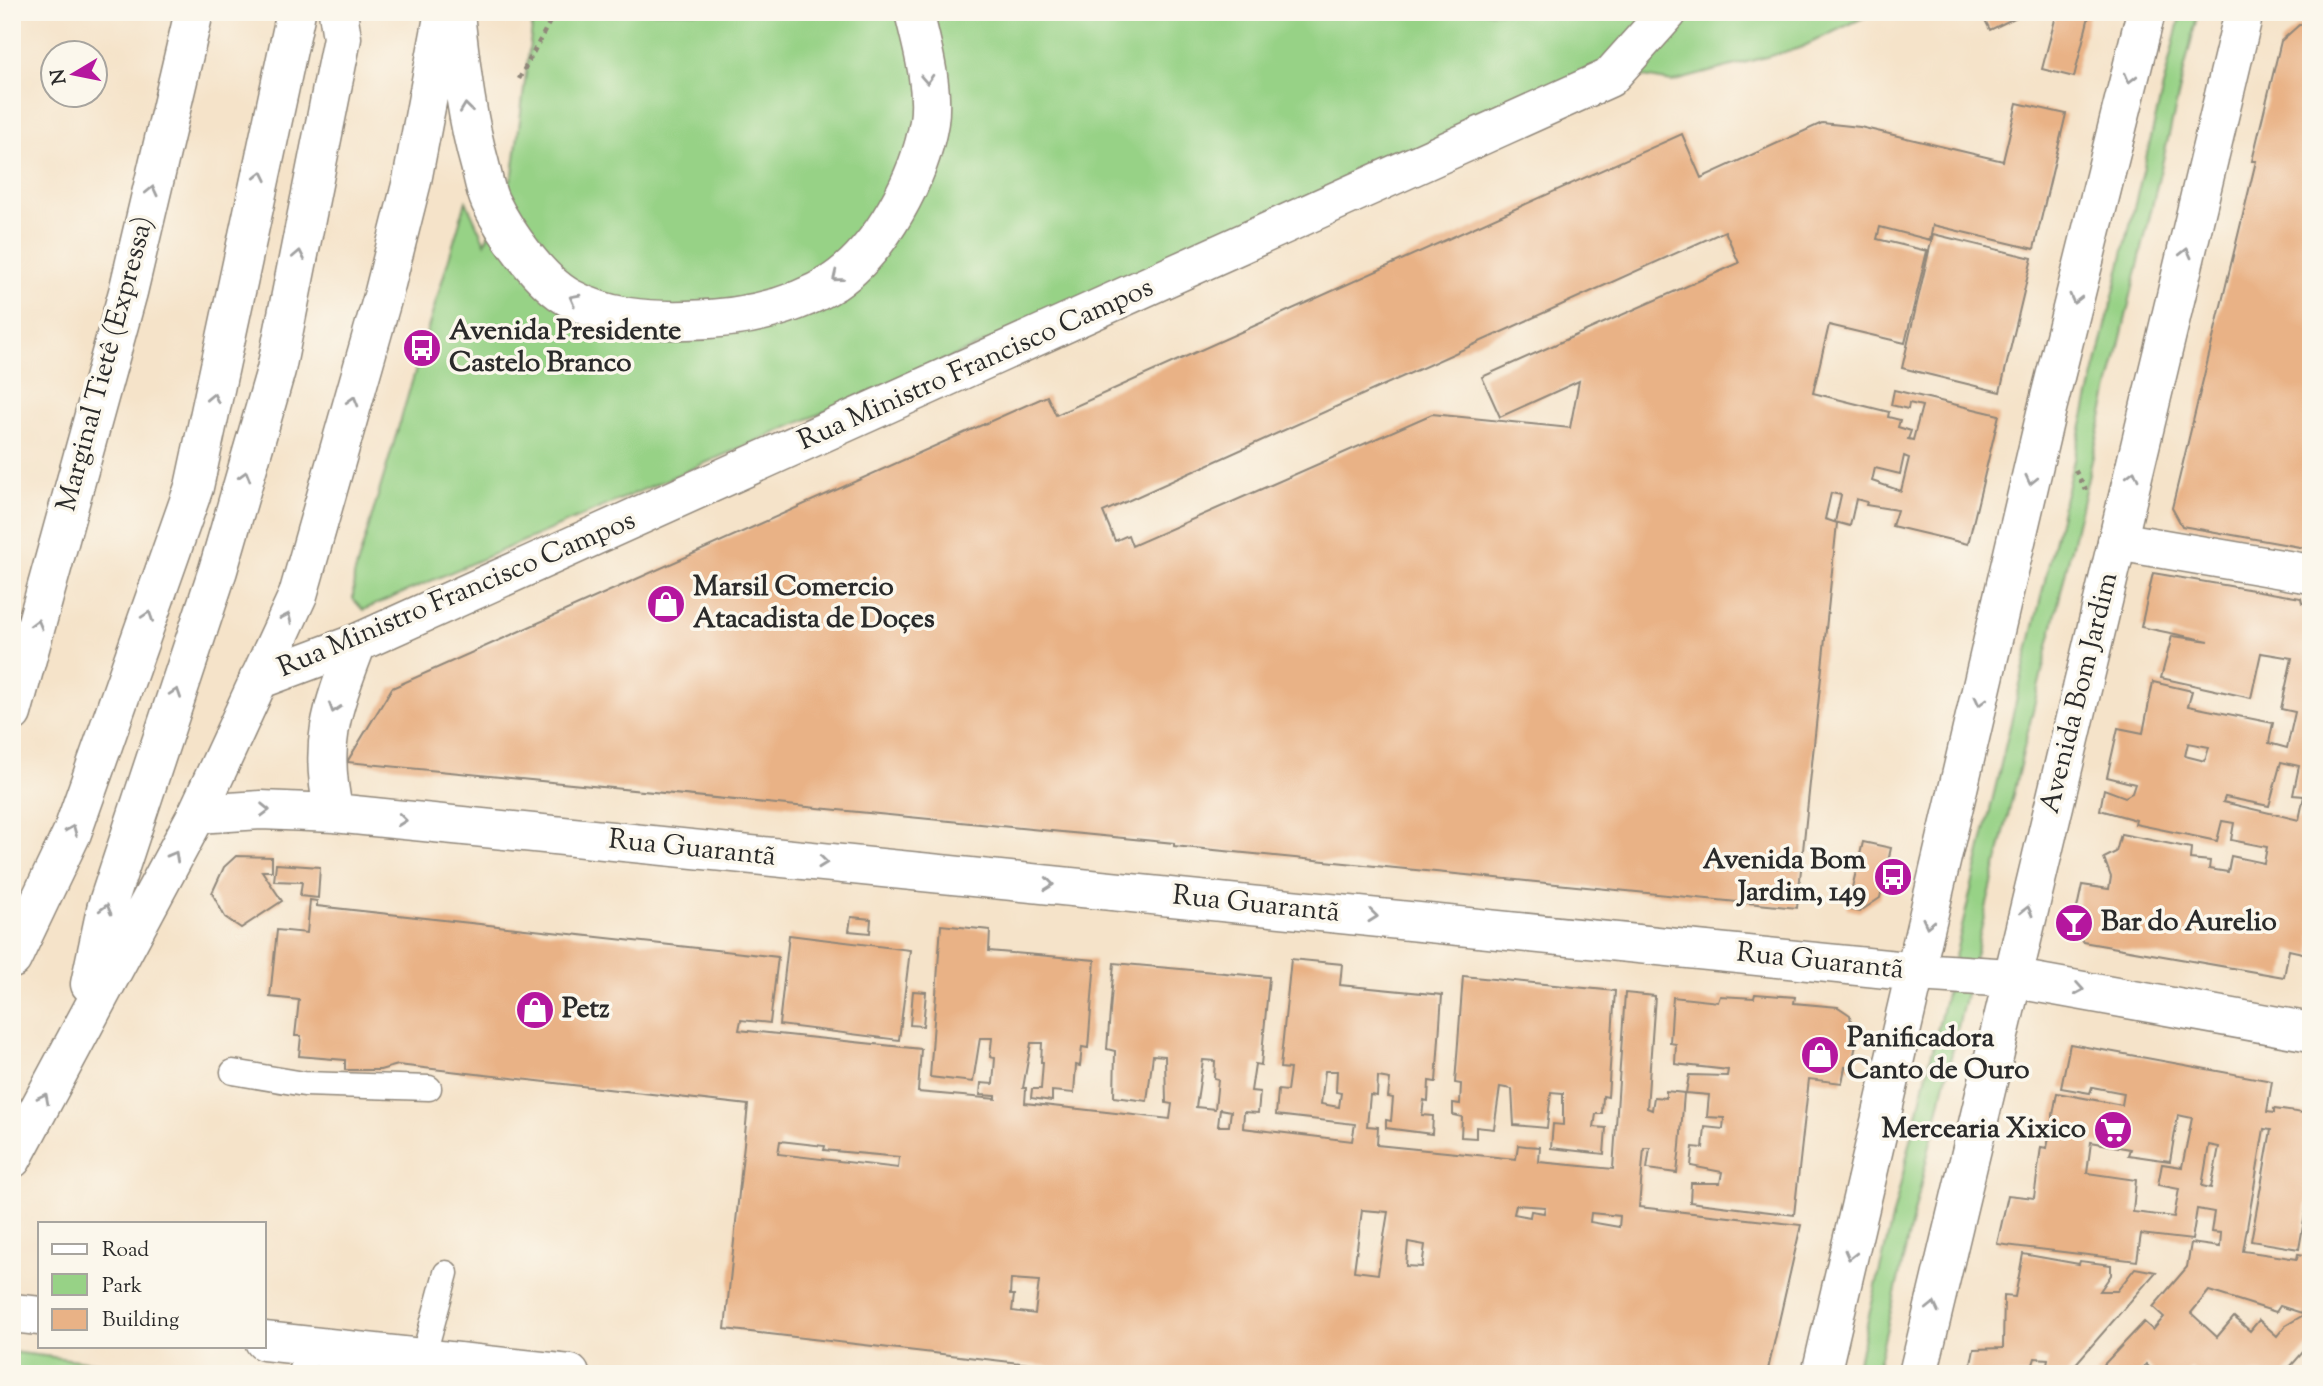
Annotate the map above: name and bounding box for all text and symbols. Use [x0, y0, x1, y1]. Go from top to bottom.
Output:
north arrow [38, 38, 108, 108]
text: N [45, 67, 74, 86]
one-way arrow [2123, 72, 2138, 84]
one-way arrow [920, 74, 935, 85]
one-way arrow [459, 102, 474, 114]
one-way arrow [252, 170, 267, 182]
one-way arrow [143, 185, 158, 197]
street label: Marginal Tietê (Expressa) [47, 212, 165, 516]
one-way arrow [2178, 248, 2192, 260]
one-way arrow [290, 249, 305, 261]
street label: Rua Ministro Francisco Campos [792, 268, 1160, 462]
one-way arrow [833, 268, 845, 281]
one-way arrow [2069, 293, 2083, 305]
one-way arrow [569, 294, 581, 307]
place label: Avenida Presidente Castelo Branco [449, 312, 681, 384]
bus stop icon: Avenida Presidente Castelo Branco [401, 327, 443, 369]
one-way arrow [205, 392, 219, 404]
one-way arrow [345, 395, 360, 407]
one-way arrow [2125, 469, 2139, 481]
one-way arrow [237, 470, 252, 482]
one-way arrow [2025, 474, 2039, 486]
street label: Rua Ministro Francisco Campos [272, 501, 642, 689]
place label: Marsil Comercio Atacadista de Doçes [693, 568, 935, 640]
street label: Avenida Bom Jardim [2031, 568, 2129, 818]
shop icon: Marsil Comercio Atacadista de Doçes [645, 583, 687, 625]
one-way arrow [140, 610, 154, 623]
one-way arrow [279, 613, 293, 625]
one-way arrow [29, 618, 43, 630]
one-way arrow [168, 687, 182, 699]
one-way arrow [1973, 695, 1988, 707]
one-way arrow [327, 701, 342, 713]
one-way arrow [260, 803, 271, 818]
one-way arrow [396, 812, 407, 827]
street label: Rua Guarantã [606, 820, 778, 878]
one-way arrow [64, 825, 78, 837]
place label: Avenida Bom Jardim, 149 [1703, 841, 1867, 913]
one-way arrow [166, 851, 179, 864]
one-way arrow [818, 854, 829, 869]
bus stop icon: Avenida Bom Jardim, 149 [1872, 856, 1914, 898]
street label: Rua Guarantã [1170, 876, 1342, 934]
one-way arrow [1044, 877, 1055, 892]
bar icon: Bar do Aurelio [2053, 902, 2095, 944]
one-way arrow [98, 903, 112, 915]
place label: Bar do Aurelio [2101, 903, 2277, 943]
one-way arrow [2019, 906, 2034, 918]
one-way arrow [1368, 909, 1379, 924]
one-way arrow [1922, 917, 1936, 929]
street label: Rua Guarantã [1734, 933, 1906, 991]
one-way arrow [2073, 981, 2085, 996]
shop icon: Petz [514, 989, 556, 1031]
place label: Petz [562, 990, 610, 1030]
place label: Panificadora Canto de Ouro [1847, 1019, 2030, 1091]
shop icon: Panificadora Canto de Ouro [1799, 1034, 1841, 1076]
one-way arrow [35, 1093, 49, 1105]
supermarket icon: Mercearia Xixico [2092, 1109, 2134, 1151]
place label: Mercearia Xixico [1881, 1110, 2086, 1150]
legend [38, 1222, 266, 1348]
text: Road [102, 1236, 149, 1266]
one-way arrow [1844, 1249, 1858, 1261]
text: Park [102, 1272, 143, 1302]
one-way arrow [1925, 1301, 1940, 1313]
text: Building [102, 1306, 179, 1336]

